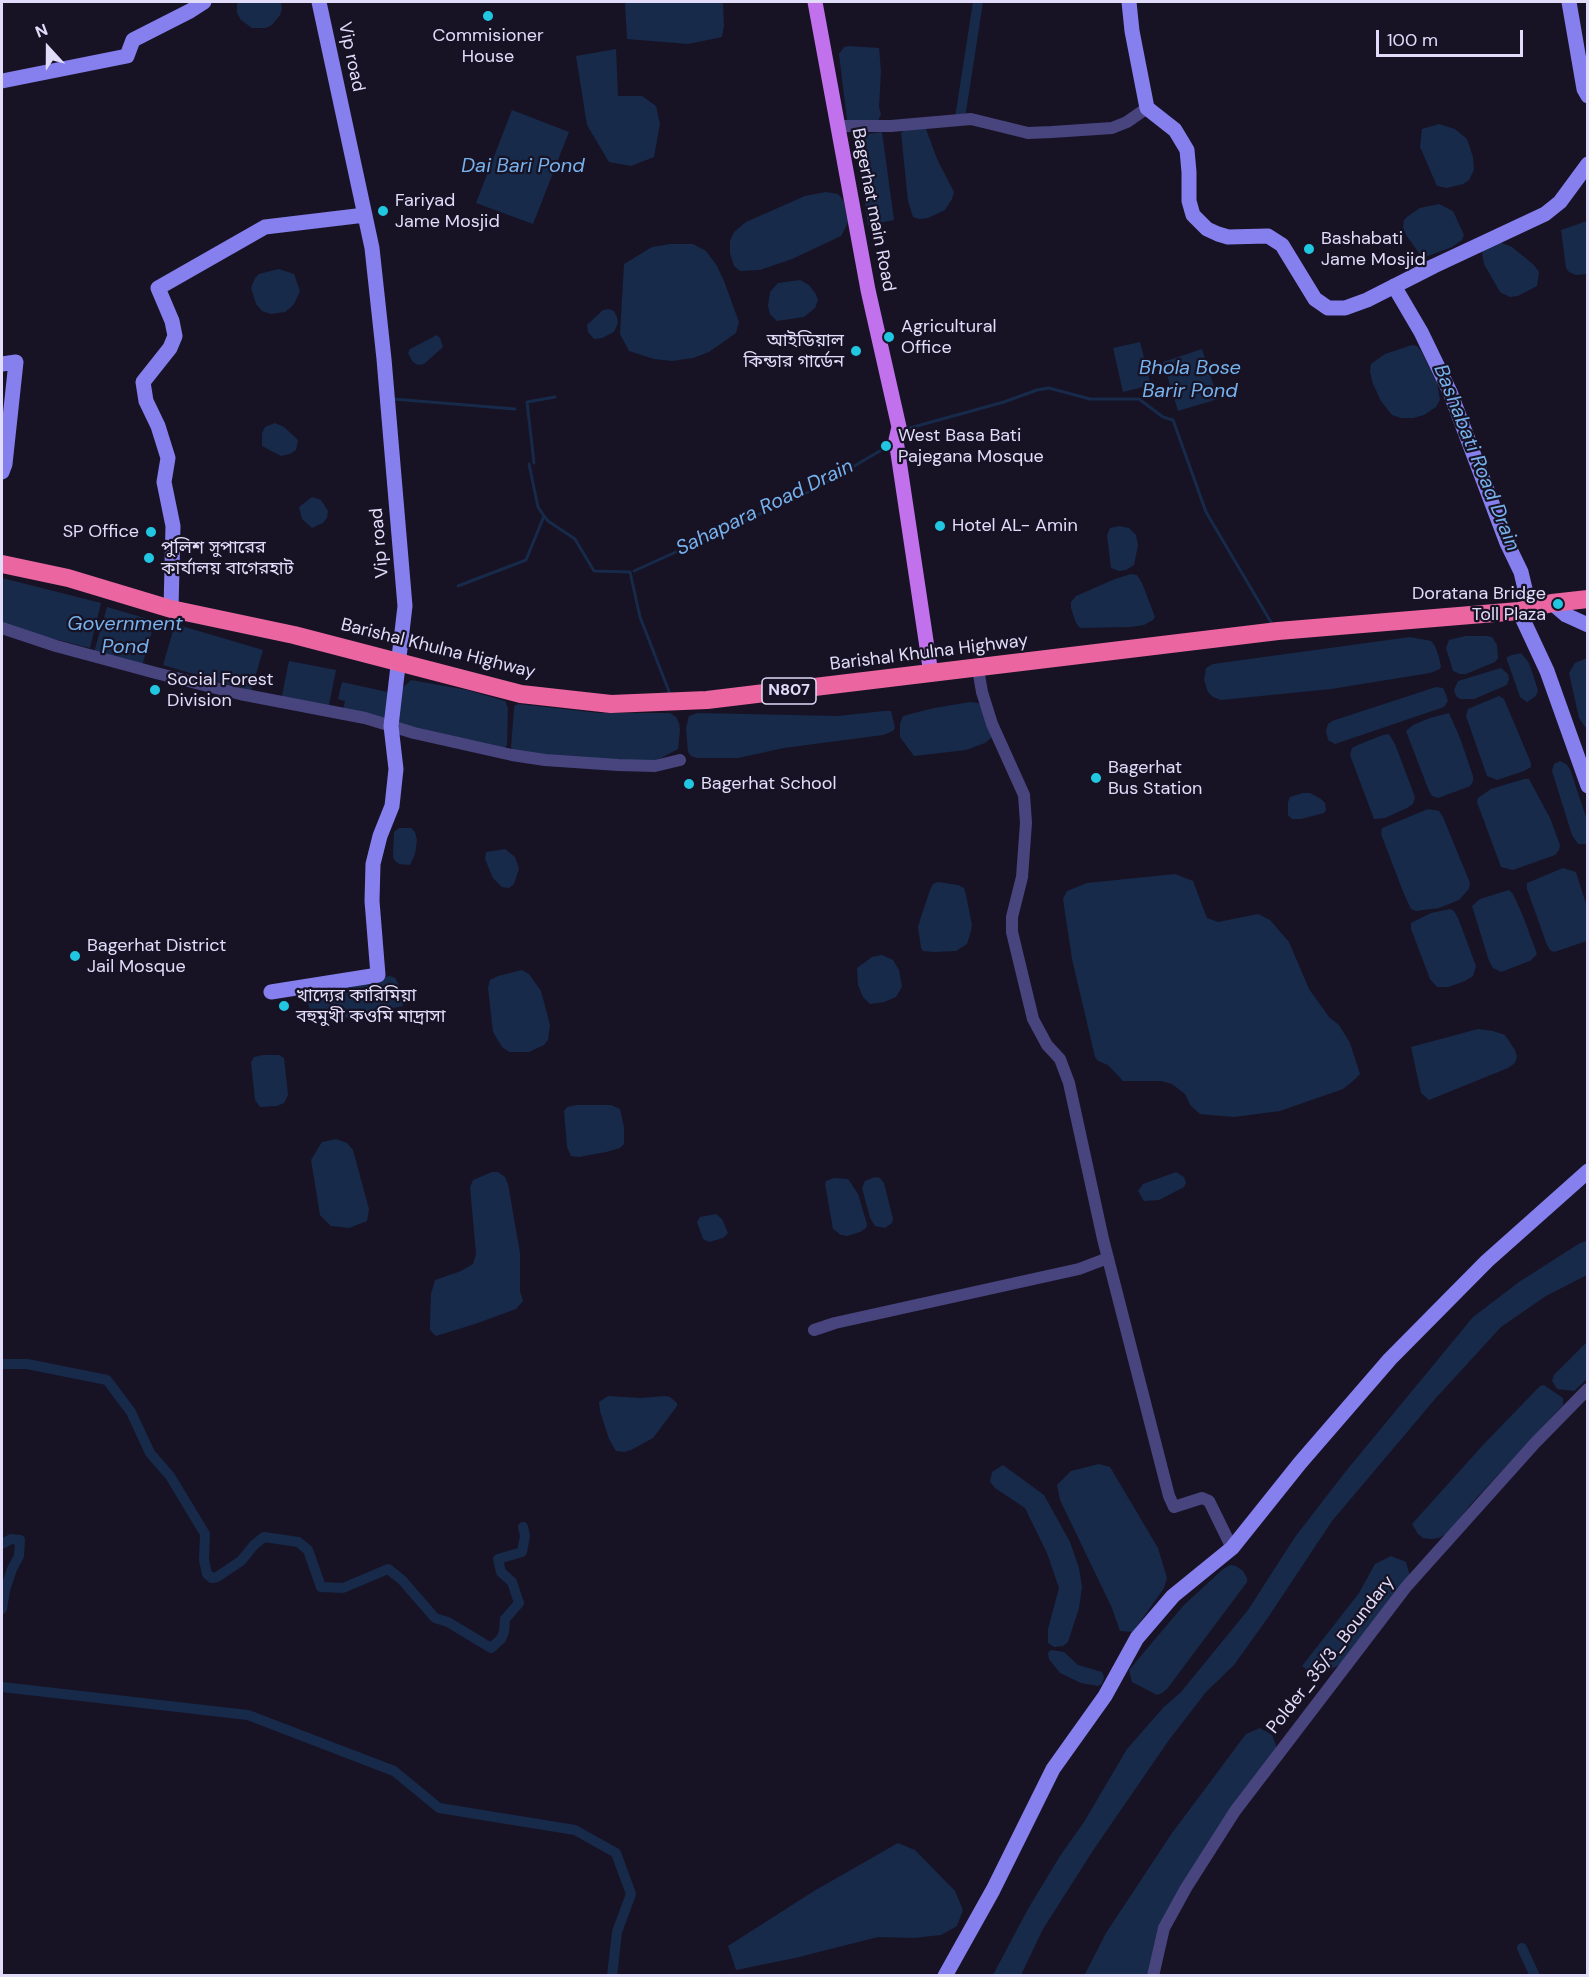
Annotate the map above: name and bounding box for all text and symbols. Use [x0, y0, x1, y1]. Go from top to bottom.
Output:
marker: Commisioner House [481, 9, 495, 23]
north arrow [18, 18, 78, 78]
scale bar [1379, 18, 1526, 56]
text: N [32, 19, 51, 43]
street label: Vip road [333, 20, 369, 94]
place label: Commisioner House [432, 25, 544, 68]
text: 100 m [1387, 28, 1438, 52]
street label: Bagerhat main Road [847, 126, 899, 294]
water label: Dai Bari Pond [461, 155, 585, 179]
place label: Fariyad Jame Mosjid [395, 190, 500, 232]
marker: Fariyad Jame Mosjid [376, 204, 390, 218]
place label: Bashabati Jame Mosjid [1321, 228, 1426, 270]
marker: Bashabati Jame Mosjid [1302, 242, 1316, 256]
place label: Agricultural Office [901, 316, 996, 358]
place label: আইডিয়াল কিন্ডার গার্ডেন [743, 330, 844, 372]
marker: Agricultural Office [882, 330, 896, 344]
marker: আইডিয়াল কিন্ডার গার্ডেন [849, 344, 863, 358]
water label: Bhola Bose Barir Pond [1139, 357, 1241, 404]
water label: Bashabati Road Drain [1428, 361, 1524, 555]
place label: West Basa Bati Pajegana Mosque [898, 425, 1044, 468]
marker: West Basa Bati Pajegana Mosque [879, 439, 893, 453]
water label: Sahapara Road Drain [673, 455, 857, 561]
street label: Vip road [366, 507, 394, 579]
place label: Hotel AL- Amin [952, 515, 1078, 537]
marker: Hotel AL- Amin [933, 519, 947, 533]
place label: SP Office [63, 521, 139, 543]
marker: SP Office [144, 525, 158, 539]
place label: পুলিশ সুপারের কার্যালয় বাগেরহাট [161, 537, 293, 580]
marker: পুলিশ সুপারের কার্যালয় বাগেরহাট [142, 551, 156, 565]
place label: Doratana Bridge Toll Plaza [1412, 583, 1546, 626]
marker: Doratana Bridge Toll Plaza [1551, 597, 1565, 611]
water label: Government Pond [67, 613, 183, 660]
street label: Barishal Khulna Highway [339, 614, 537, 684]
street label: Barishal Khulna Highway [829, 630, 1029, 676]
place label: Social Forest Division [167, 669, 273, 712]
road number: N807 [762, 678, 816, 704]
marker: Social Forest Division [148, 683, 162, 697]
place label: Bagerhat Bus Station [1108, 757, 1202, 800]
marker: Bagerhat Bus Station [1089, 771, 1103, 785]
place label: Bagerhat School [701, 773, 836, 795]
marker: Bagerhat School [682, 777, 696, 791]
place label: Bagerhat District Jail Mosque [87, 935, 226, 978]
marker: Bagerhat District Jail Mosque [68, 949, 82, 963]
place label: খাদ্যের কারিমিয়া বহুমুখী কওমি মাদ্রাসা [296, 985, 445, 1028]
marker: খাদ্যের কারিমিয়া বহুমুখী কওমি মাদ্রাসা [277, 999, 291, 1013]
street label: Polder_35/3_Boundary [1263, 1572, 1399, 1738]

